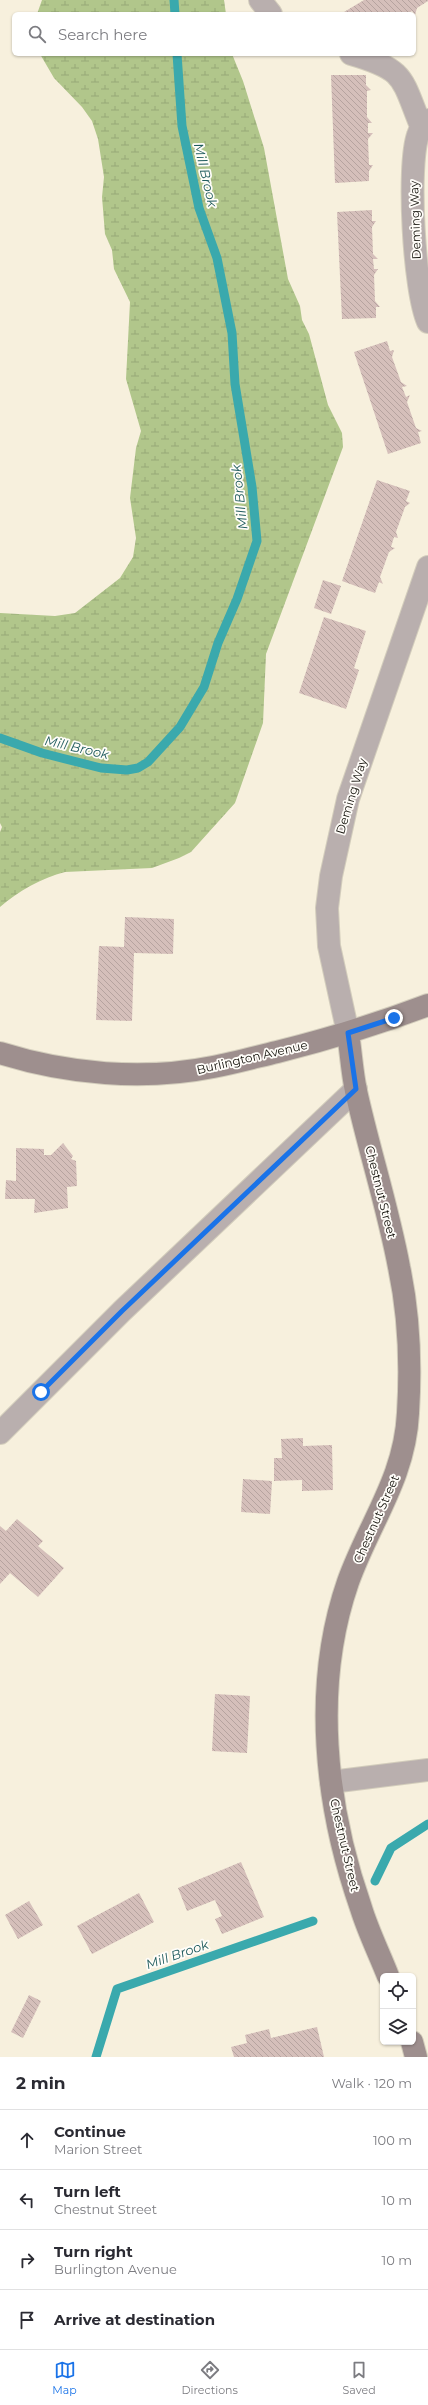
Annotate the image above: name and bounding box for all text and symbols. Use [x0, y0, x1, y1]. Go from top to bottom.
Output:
search box [12, 12, 416, 56]
icon: search [26, 23, 48, 45]
text: Search here [58, 25, 147, 44]
water label: Mill Brook [191, 141, 221, 210]
street label: Deming Way [406, 180, 424, 260]
water label: Mill Brook [228, 462, 250, 530]
water label: Mill Brook [43, 732, 112, 762]
street label: Deming Way [332, 756, 370, 836]
route end [385, 1009, 403, 1027]
street label: Burlington Avenue [195, 1037, 309, 1077]
street label: Chestnut Street [362, 1144, 400, 1240]
route start [32, 1383, 50, 1401]
street label: Chestnut Street [350, 1472, 402, 1565]
street label: Chestnut Street [327, 1797, 363, 1893]
water label: Mill Brook [144, 1935, 212, 1972]
map controls [380, 1973, 416, 2045]
button: locate [380, 1973, 416, 2009]
button: layers [380, 2009, 416, 2045]
text: 2 min [16, 2073, 66, 2093]
text: Walk · 120 m [331, 2075, 412, 2091]
text: Continue [54, 2122, 126, 2141]
icon: ahead [16, 2129, 38, 2151]
text: 100 m [373, 2132, 412, 2148]
text: Marion Street [54, 2141, 142, 2157]
text: Turn left [54, 2182, 121, 2201]
icon: left [16, 2189, 38, 2211]
text: 10 m [382, 2192, 412, 2208]
text: Chestnut Street [54, 2201, 157, 2217]
text: Turn right [54, 2242, 133, 2261]
icon: right [16, 2249, 38, 2271]
text: 10 m [382, 2252, 412, 2268]
text: Burlington Avenue [54, 2261, 177, 2277]
icon: arrive [16, 2309, 38, 2331]
text: Arrive at destination [54, 2310, 215, 2329]
tab: Map [52, 2359, 77, 2397]
tab: Directions [182, 2359, 238, 2397]
tab: Saved [343, 2359, 376, 2397]

